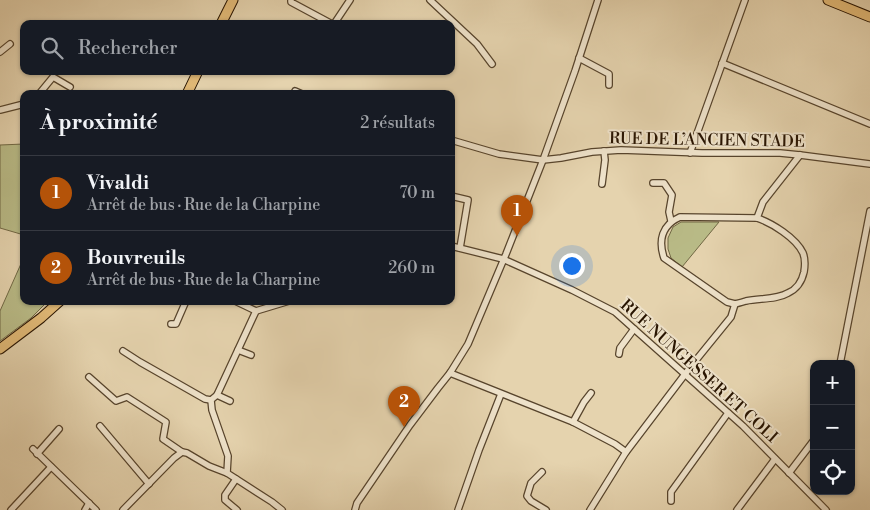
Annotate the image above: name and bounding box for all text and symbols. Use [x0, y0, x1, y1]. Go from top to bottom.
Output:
search box [20, 20, 455, 75]
icon: search [38, 34, 66, 62]
text: Rechercher [78, 36, 177, 60]
text: À proximité [40, 110, 157, 136]
text: 2 résultats [360, 113, 435, 133]
street label: RUE DE L’ANCIEN STADE [609, 128, 805, 152]
text: Vivaldi [87, 171, 149, 195]
text: 1 [52, 183, 60, 203]
text: 70 m [399, 183, 435, 203]
text: Arrêt de bus · Rue de la Charpine [87, 195, 320, 215]
pin: 1 [501, 195, 533, 236]
text: Bouvreuils [87, 246, 185, 270]
your location [559, 253, 585, 279]
text: 2 [51, 258, 61, 278]
text: 260 m [388, 258, 435, 278]
text: Arrêt de bus · Rue de la Charpine [87, 270, 320, 290]
street label: RUE NUNGESSER ET COLI [616, 295, 782, 447]
map controls [810, 360, 855, 495]
button: + [810, 360, 855, 405]
pin: 2 [388, 386, 420, 427]
button: − [810, 405, 855, 450]
button: locate [810, 450, 855, 495]

